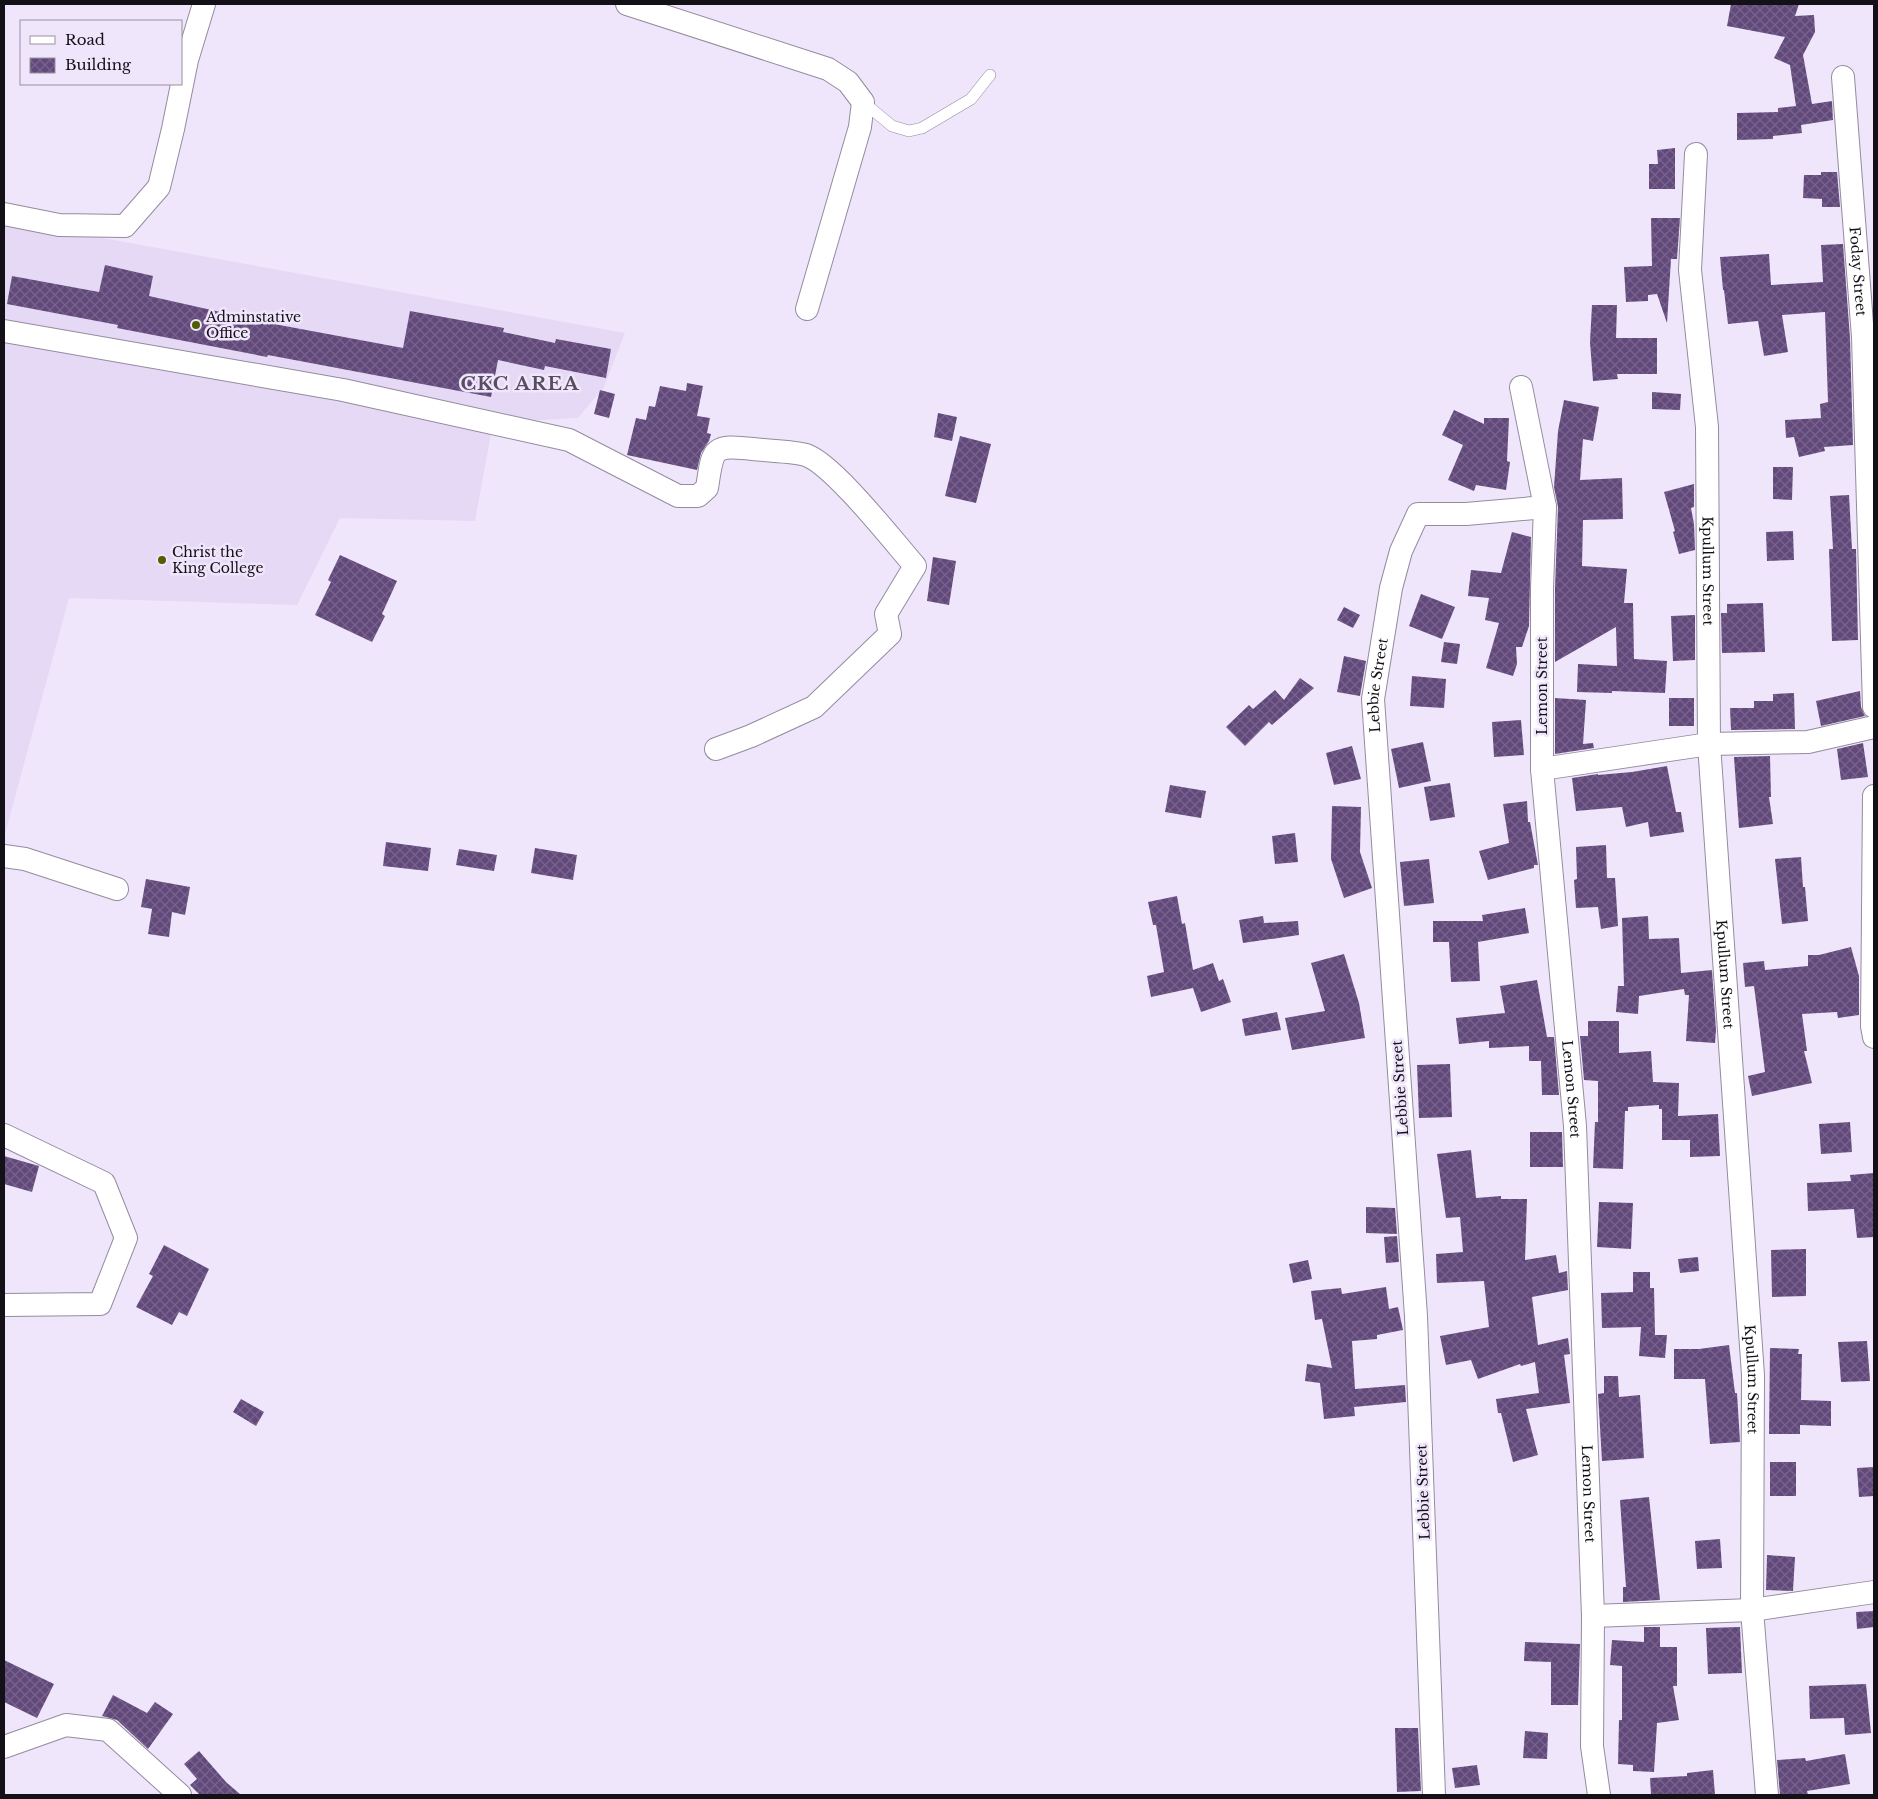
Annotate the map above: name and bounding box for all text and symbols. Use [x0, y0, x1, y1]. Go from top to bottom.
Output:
legend [20, 20, 182, 85]
text: Road [65, 30, 105, 49]
text: Building [65, 55, 132, 74]
street label: Foday Street [1846, 226, 1870, 317]
place label: Adminstative Office [205, 308, 301, 342]
marker: Adminstative Office [190, 319, 202, 331]
district label: CKC AREA [460, 372, 580, 395]
street label: Kpullum Street [1699, 516, 1717, 626]
place label: Christ the King College [172, 543, 263, 577]
marker: Christ the King College [156, 554, 168, 566]
street label: Lebbie Street [1364, 636, 1392, 733]
street label: Lemon Street [1533, 636, 1551, 735]
street label: Kpullum Street [1712, 919, 1738, 1030]
street label: Lebbie Street [1388, 1039, 1412, 1136]
street label: Lemon Street [1558, 1039, 1584, 1139]
street label: Kpullum Street [1741, 1324, 1762, 1435]
street label: Lebbie Street [1412, 1443, 1434, 1540]
street label: Lemon Street [1578, 1444, 1599, 1544]

